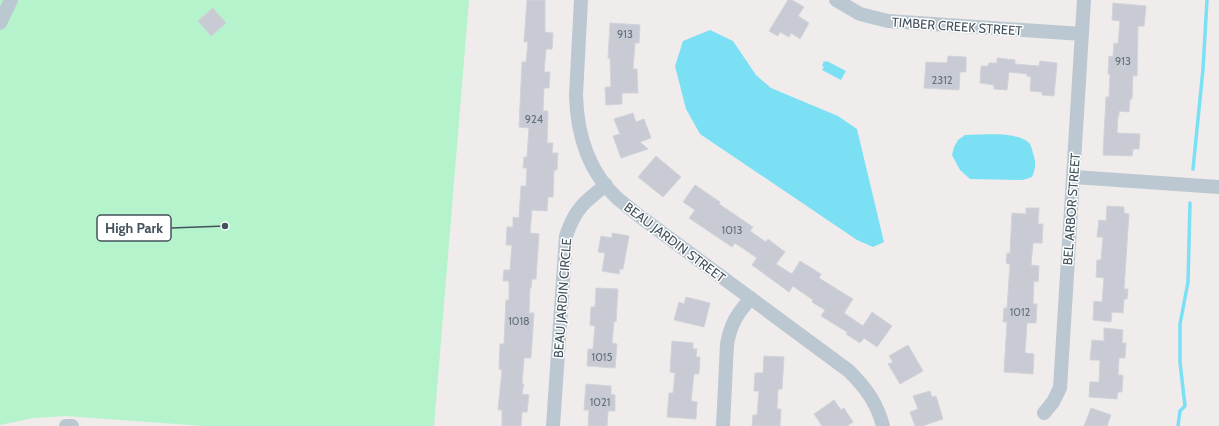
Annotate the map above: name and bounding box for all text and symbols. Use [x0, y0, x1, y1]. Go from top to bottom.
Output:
street label: TIMBER CREEK STREET [891, 13, 1023, 39]
house number: 913 [617, 27, 633, 41]
house number: 913 [1115, 54, 1131, 68]
house number: 2312 [931, 73, 953, 87]
house number: 924 [525, 112, 544, 126]
street label: BEL ARBOR STREET [1059, 152, 1083, 266]
street label: BEAU JARDIN STREET [621, 199, 729, 285]
callout: High Park [97, 215, 171, 241]
text: High Park [105, 219, 163, 237]
house number: 1013 [722, 223, 742, 237]
street label: BEAU JARDIN CIRCLE [550, 238, 574, 358]
house number: 1012 [1010, 305, 1031, 319]
house number: 1018 [508, 314, 530, 328]
house number: 1015 [592, 350, 612, 364]
house number: 1021 [590, 395, 610, 409]

